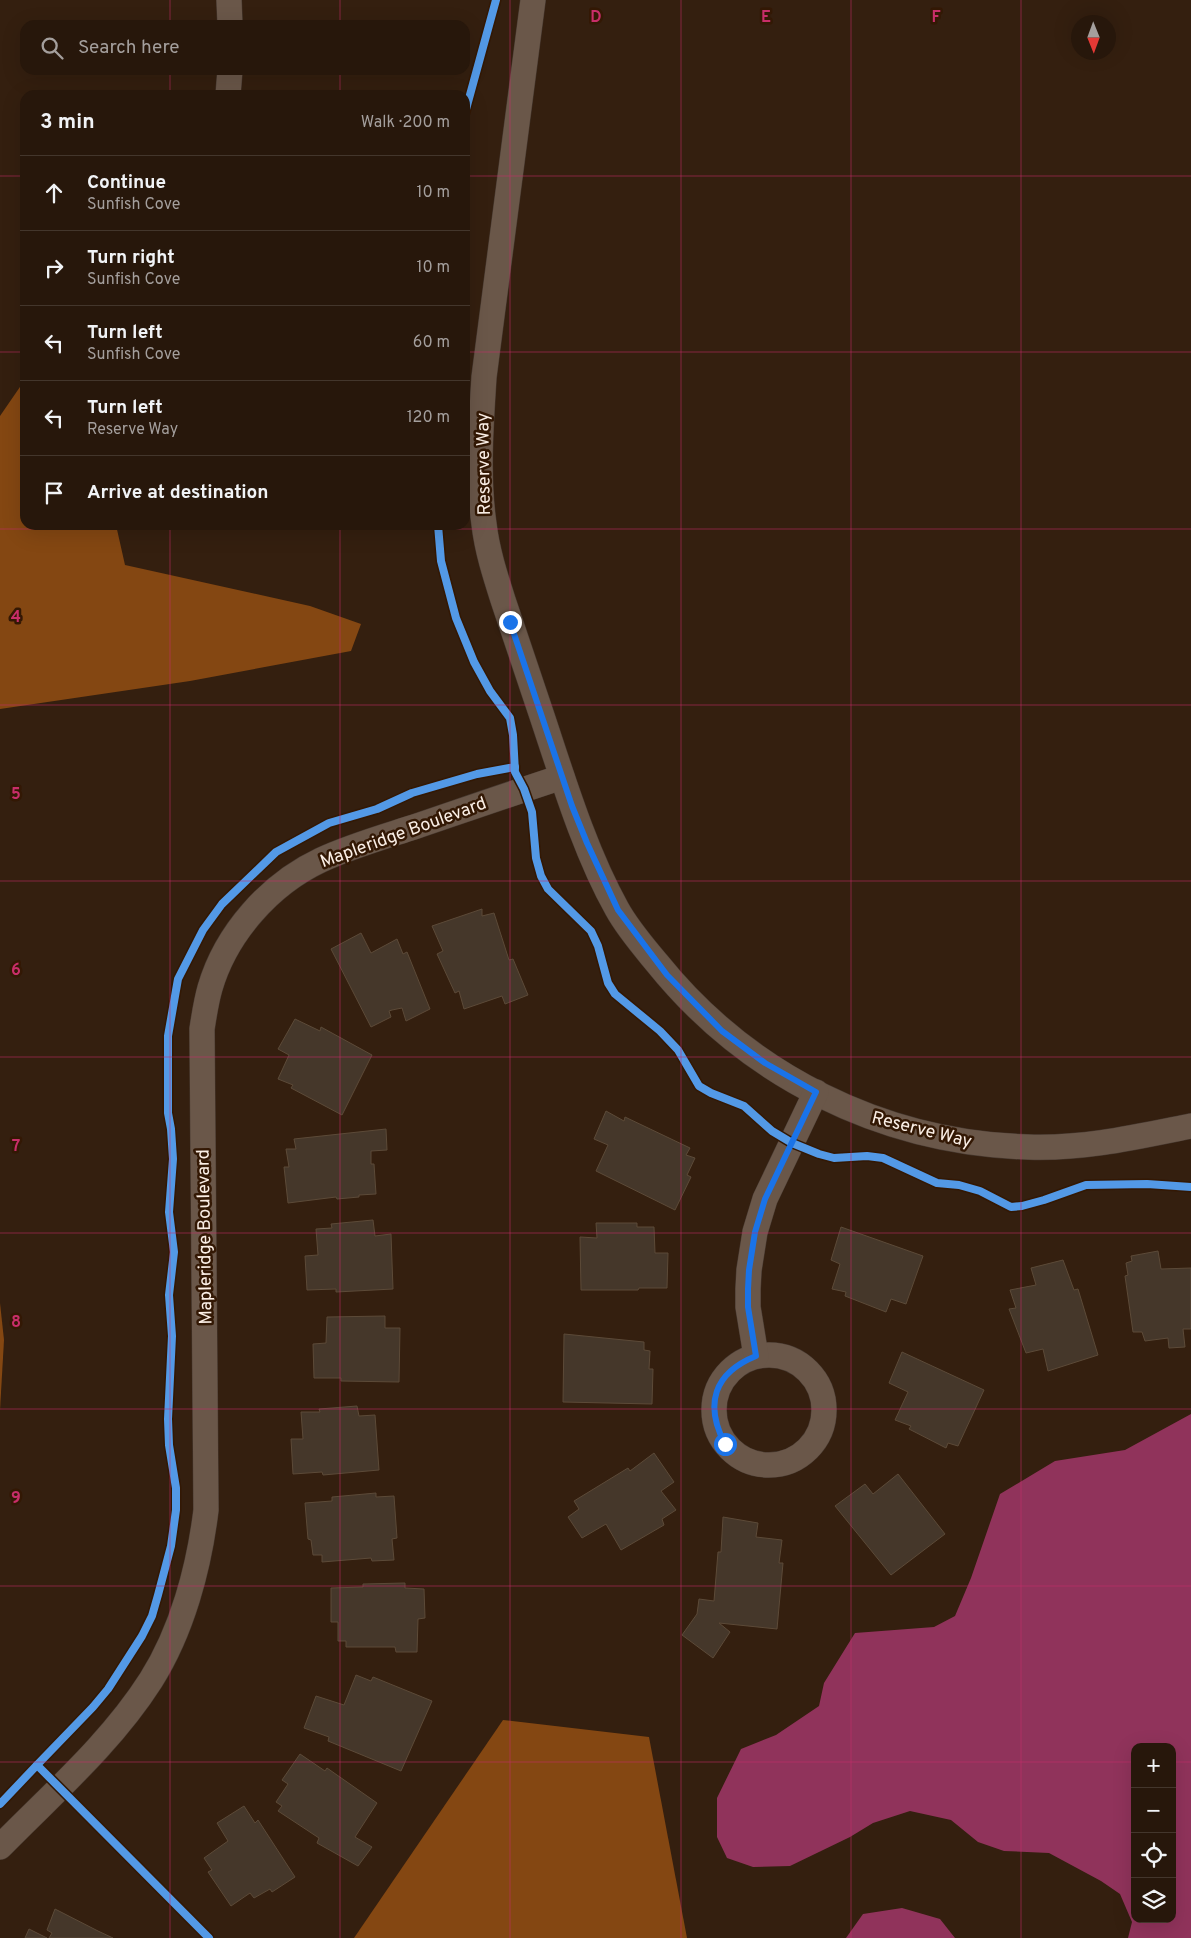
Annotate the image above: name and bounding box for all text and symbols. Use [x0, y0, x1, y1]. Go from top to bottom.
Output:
text: D [590, 8, 602, 28]
text: E [761, 8, 771, 28]
text: F [931, 8, 941, 28]
north arrow [1071, 15, 1116, 60]
search box [20, 20, 470, 75]
icon: search [38, 34, 66, 62]
text: Search here [78, 36, 180, 60]
text: 3 min [40, 109, 95, 136]
text: Walk · 200 m [361, 113, 450, 133]
text: Continue [87, 171, 166, 195]
icon: ahead [40, 179, 68, 207]
text: 10 m [416, 183, 450, 203]
text: Sunfish Cove [87, 195, 180, 215]
text: Turn right [87, 246, 175, 270]
icon: right [40, 254, 68, 282]
text: 10 m [416, 258, 450, 278]
text: Sunfish Cove [87, 270, 180, 290]
text: Turn left [87, 321, 163, 345]
icon: left [40, 329, 68, 357]
text: 60 m [413, 333, 450, 353]
text: Sunfish Cove [87, 345, 180, 365]
text: Turn left [87, 396, 163, 420]
icon: left [40, 404, 68, 432]
text: 120 m [407, 408, 450, 428]
street label: Reserve Way [472, 412, 497, 515]
text: Reserve Way [87, 420, 178, 440]
icon: arrive [40, 479, 68, 507]
text: Arrive at destination [87, 481, 268, 505]
text: 4 [11, 608, 21, 628]
route end [499, 611, 522, 634]
text: 5 [11, 785, 21, 805]
street label: Mapleridge Boulevard [317, 793, 490, 874]
text: 6 [11, 961, 21, 981]
street label: Reserve Way [869, 1107, 974, 1154]
text: 7 [12, 1137, 20, 1157]
street label: Mapleridge Boulevard [192, 1149, 219, 1325]
text: 8 [11, 1313, 21, 1333]
route start [714, 1433, 737, 1456]
text: 9 [11, 1489, 21, 1509]
map controls [1131, 1743, 1176, 1923]
button: + [1131, 1743, 1176, 1788]
button: − [1131, 1788, 1176, 1833]
button: locate [1131, 1833, 1176, 1878]
button: layers [1131, 1878, 1176, 1923]

